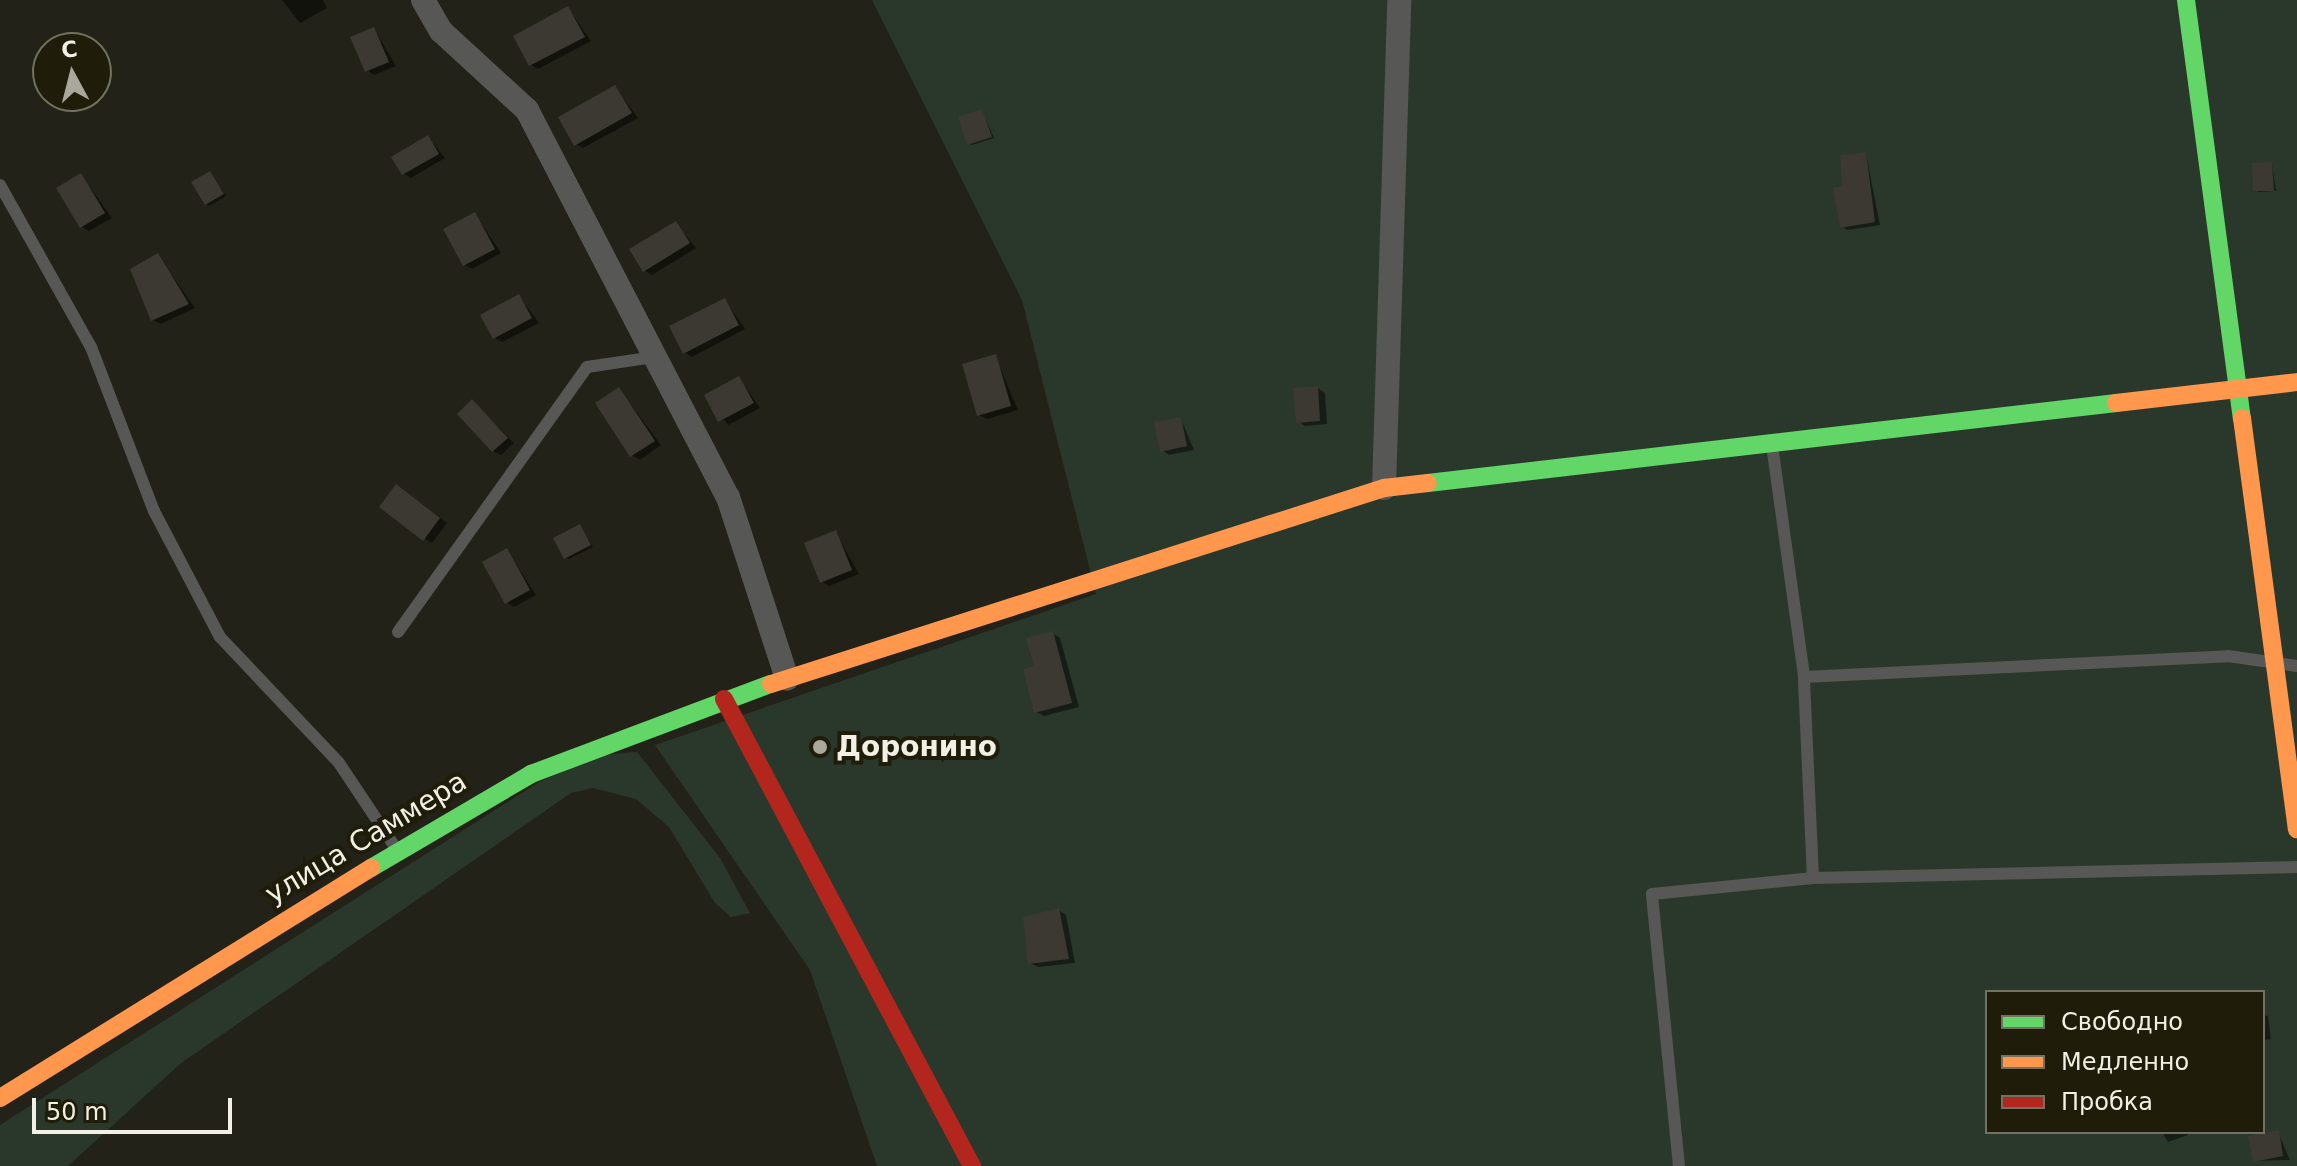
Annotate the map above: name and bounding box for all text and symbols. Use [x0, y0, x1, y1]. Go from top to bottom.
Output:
north arrow [32, 32, 112, 112]
text: С [60, 36, 79, 63]
place label: Доронино [836, 730, 997, 764]
marker: Доронино [811, 738, 829, 756]
street label: улица Саммера [259, 765, 473, 911]
legend [1985, 990, 2265, 1134]
text: Свободно [2061, 1008, 2183, 1036]
text: Медленно [2061, 1048, 2189, 1076]
scale bar [36, 1082, 236, 1132]
text: Пробка [2061, 1088, 2153, 1116]
text: 50 m [46, 1098, 108, 1126]

